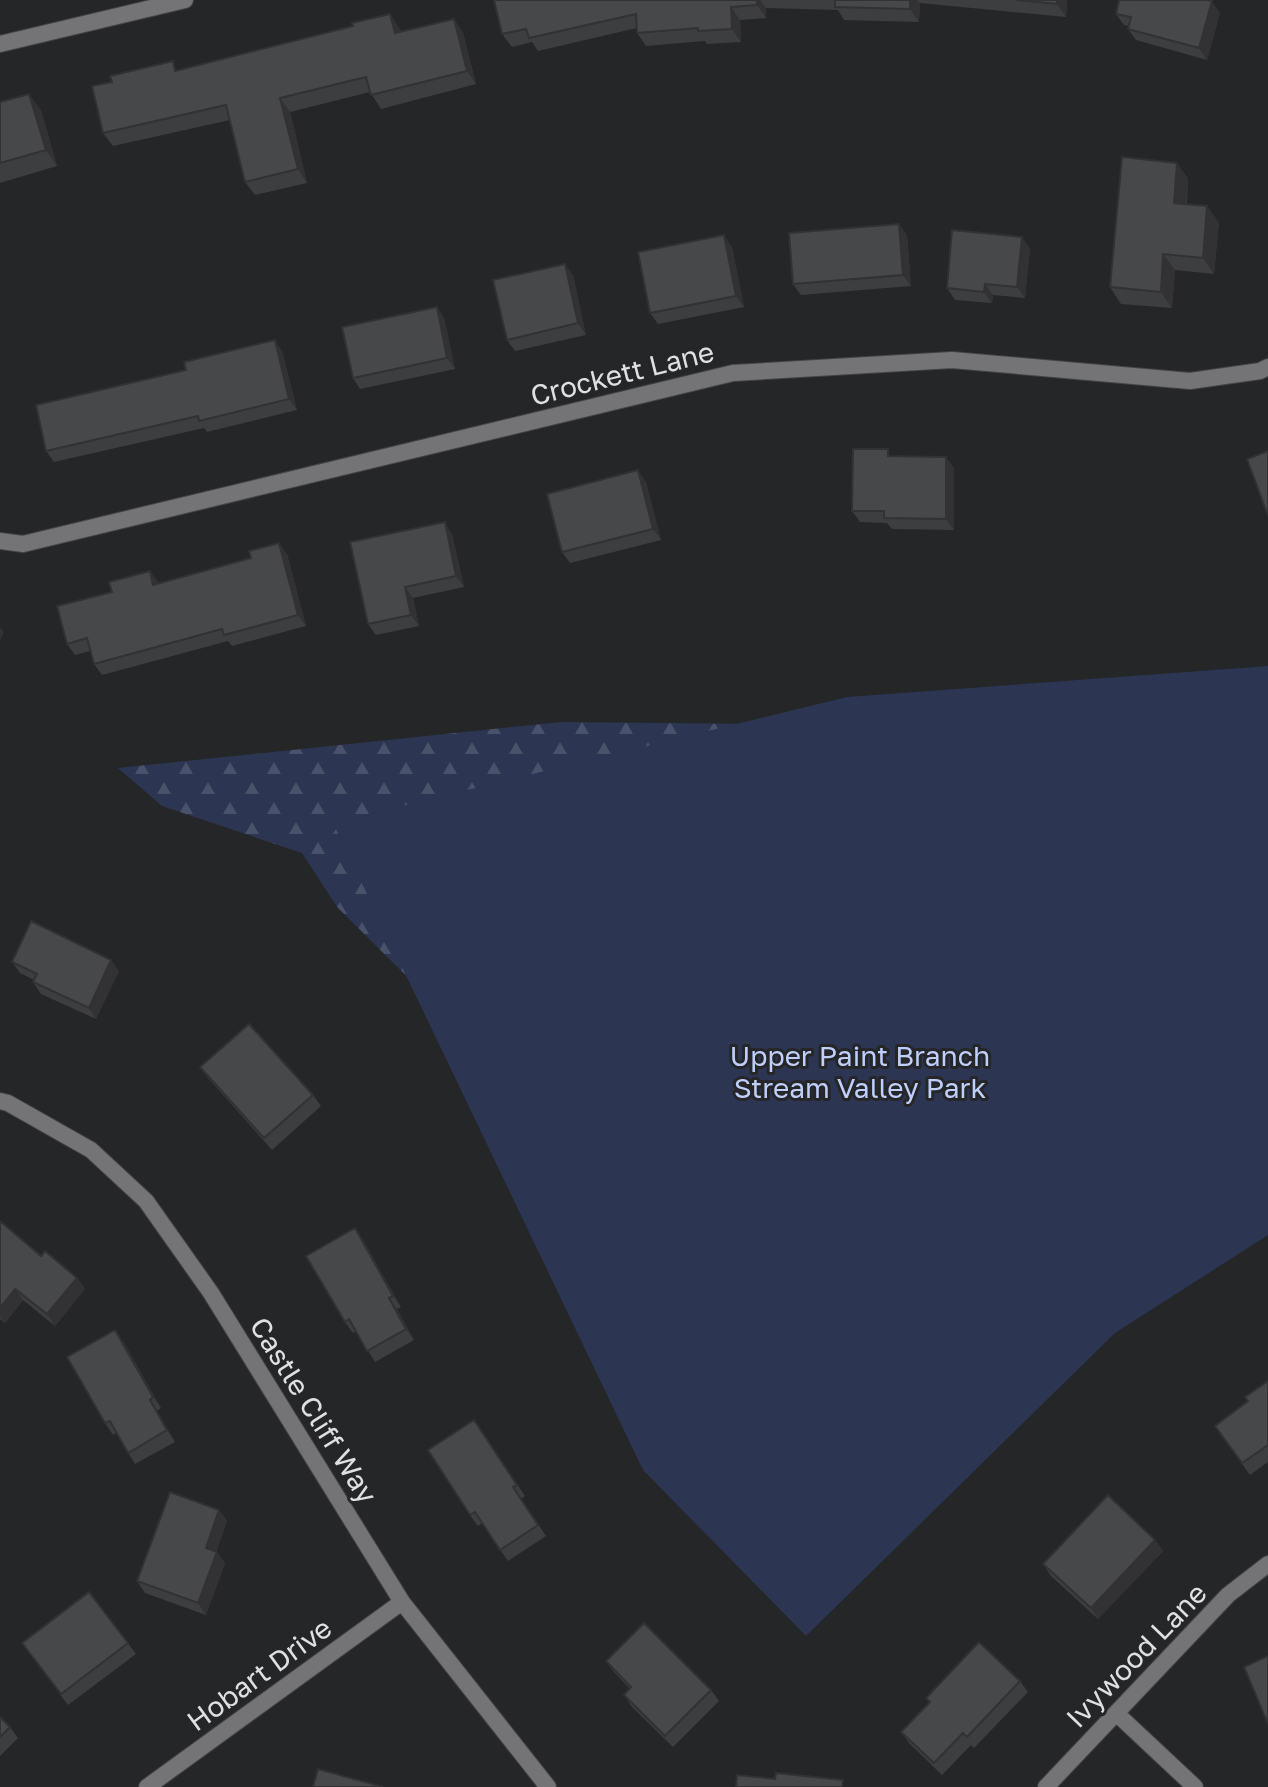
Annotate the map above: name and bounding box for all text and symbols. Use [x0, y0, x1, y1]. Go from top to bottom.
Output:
street label: Crockett Lane [527, 334, 717, 412]
park label: Upper Paint Branch Stream Valley Park [730, 1039, 990, 1104]
street label: Castle Cliff Way [244, 1311, 385, 1509]
street label: Ivywood Lane [1059, 1576, 1213, 1734]
street label: Hobart Drive [180, 1611, 338, 1737]

